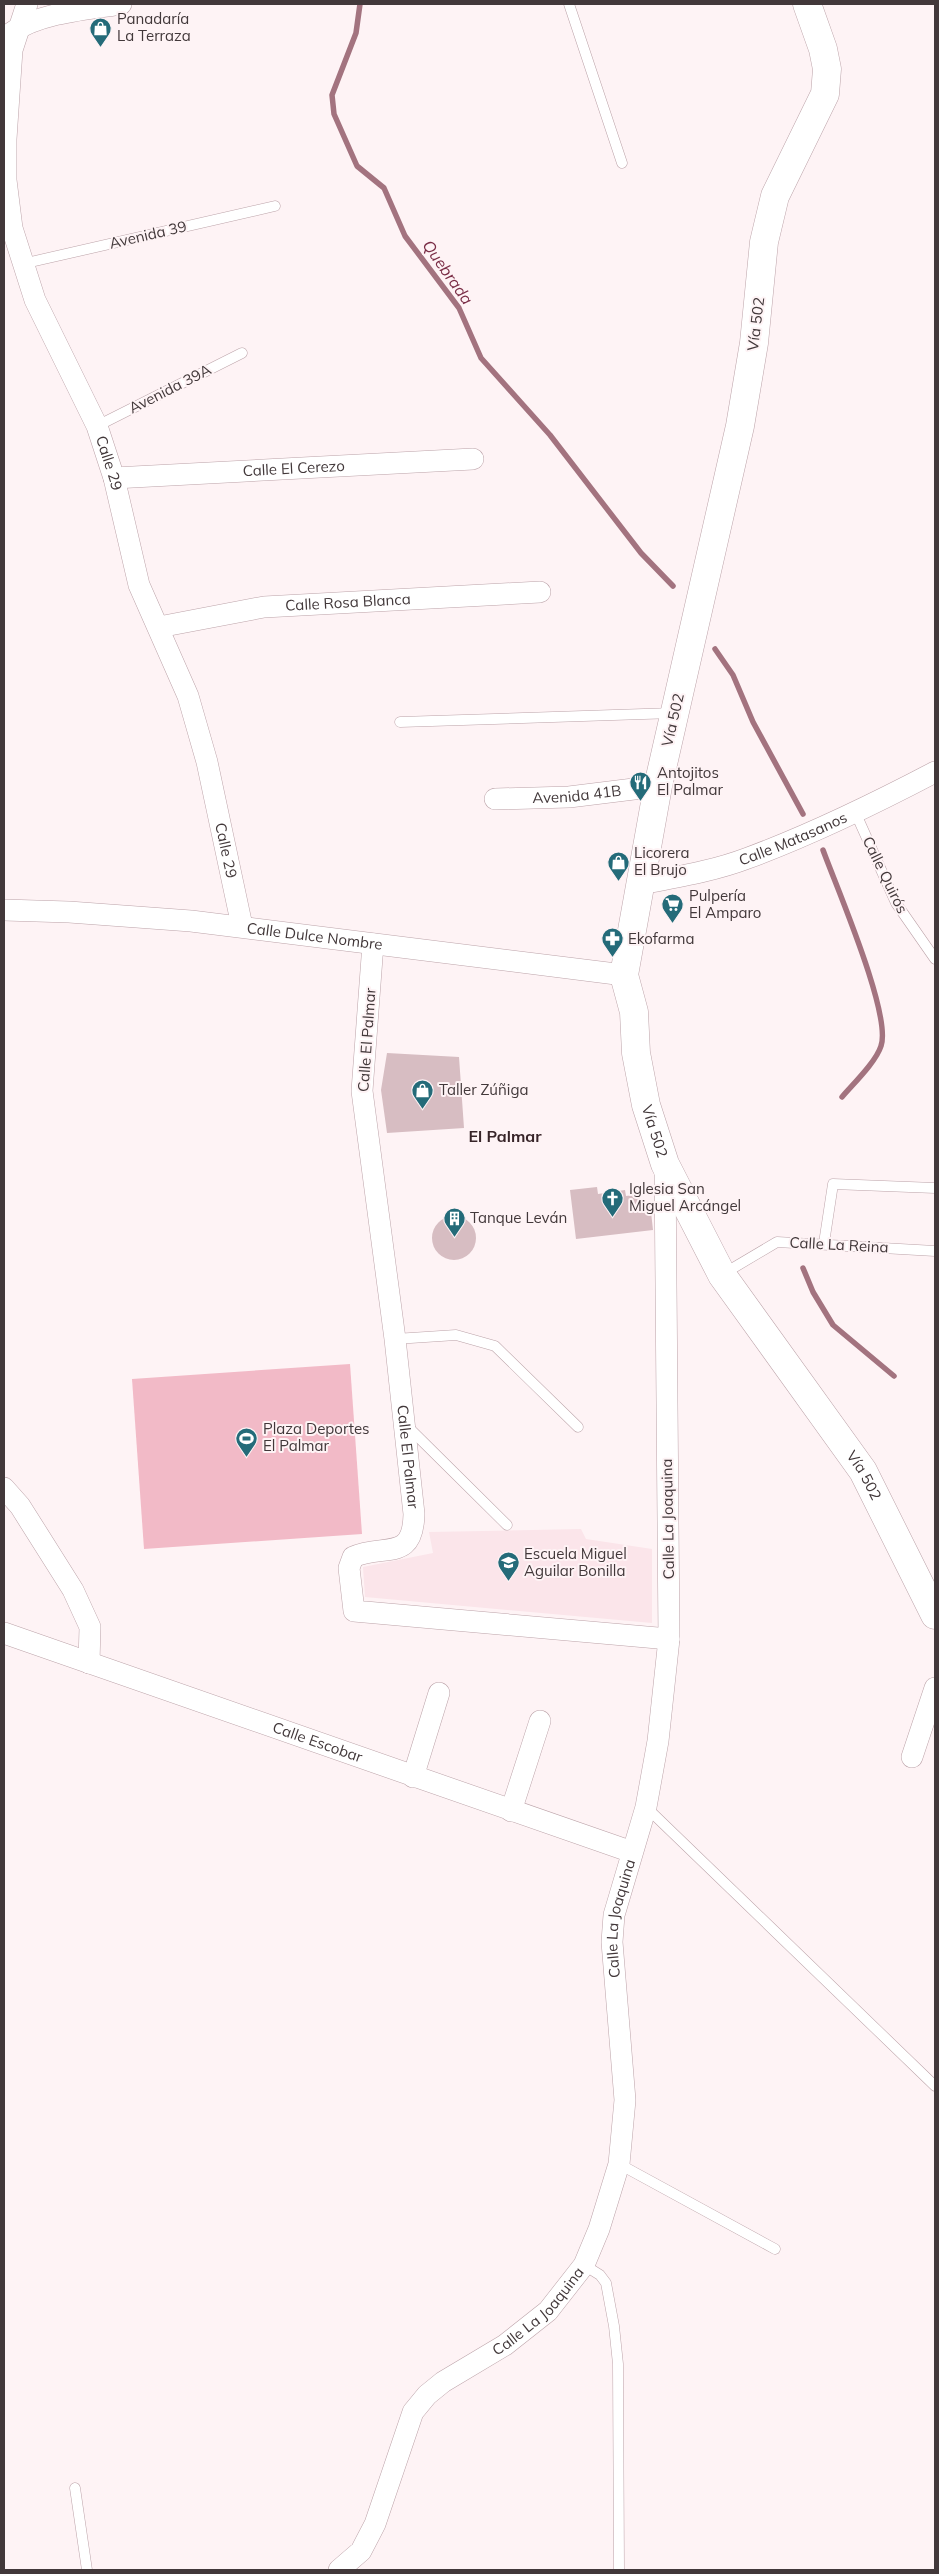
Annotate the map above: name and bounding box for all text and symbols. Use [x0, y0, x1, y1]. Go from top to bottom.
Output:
place label: Panadaría La Terraza [117, 9, 191, 45]
shop icon: Panadaría La Terraza [89, 16, 113, 47]
street label: Avenida 39 [107, 216, 188, 253]
water label: Quebrada [418, 236, 478, 309]
street label: Vía 502 [743, 296, 768, 352]
street label: Avenida 39A [125, 360, 214, 417]
street label: Calle 29 [92, 433, 127, 492]
street label: Calle El Cerezo [242, 456, 345, 480]
street label: Calle Rosa Blanca [285, 589, 411, 615]
street label: Vía 502 [657, 691, 688, 748]
place label: Antojitos El Palmar [657, 763, 723, 799]
restaurant icon: Antojitos El Palmar [629, 770, 653, 801]
street label: Avenida 41B [532, 781, 622, 807]
street label: Calle Matasanos [736, 807, 850, 870]
street label: Calle 29 [211, 821, 242, 880]
street label: Calle Quirós [859, 833, 912, 916]
place label: Licorera El Brujo [634, 843, 689, 879]
shop icon: Licorera El Brujo [606, 850, 630, 881]
place label: Pulpería El Amparo [689, 886, 761, 922]
supermarket icon: Pulpería El Amparo [661, 893, 685, 924]
street label: Calle Dulce Nombre [246, 918, 384, 954]
pharmacy icon: Ekofarma [600, 927, 624, 958]
place label: Ekofarma [628, 929, 694, 948]
street label: Calle El Palmar [353, 987, 380, 1093]
shop icon: Taller Zúñiga [411, 1078, 435, 1109]
place label: Taller Zúñiga [439, 1080, 528, 1099]
street label: Vía 502 [638, 1103, 672, 1160]
district label: El Palmar [468, 1126, 542, 1146]
place label: Iglesia San Miguel Arcángel [629, 1179, 741, 1215]
church icon: Iglesia San Miguel Arcángel [601, 1186, 625, 1217]
building icon: Tanque Leván [442, 1206, 466, 1237]
place label: Tanque Leván [470, 1208, 567, 1227]
street label: Calle La Reina [789, 1232, 889, 1257]
street label: Calle El Palmar [393, 1404, 423, 1510]
place label: Plaza Deportes El Palmar [263, 1419, 370, 1455]
sports icon: Plaza Deportes El Palmar [235, 1426, 259, 1457]
street label: Vía 502 [842, 1447, 886, 1503]
street label: Calle La Joaquina [657, 1458, 678, 1580]
place label: Escuela Miguel Aguilar Bonilla [524, 1544, 627, 1580]
school or university icon: Escuela Miguel Aguilar Bonilla [496, 1551, 520, 1582]
street label: Calle Escobar [270, 1717, 366, 1766]
street label: Calle La Joaquina [602, 1857, 639, 1979]
street label: Calle La Joaquina [489, 2263, 588, 2359]

